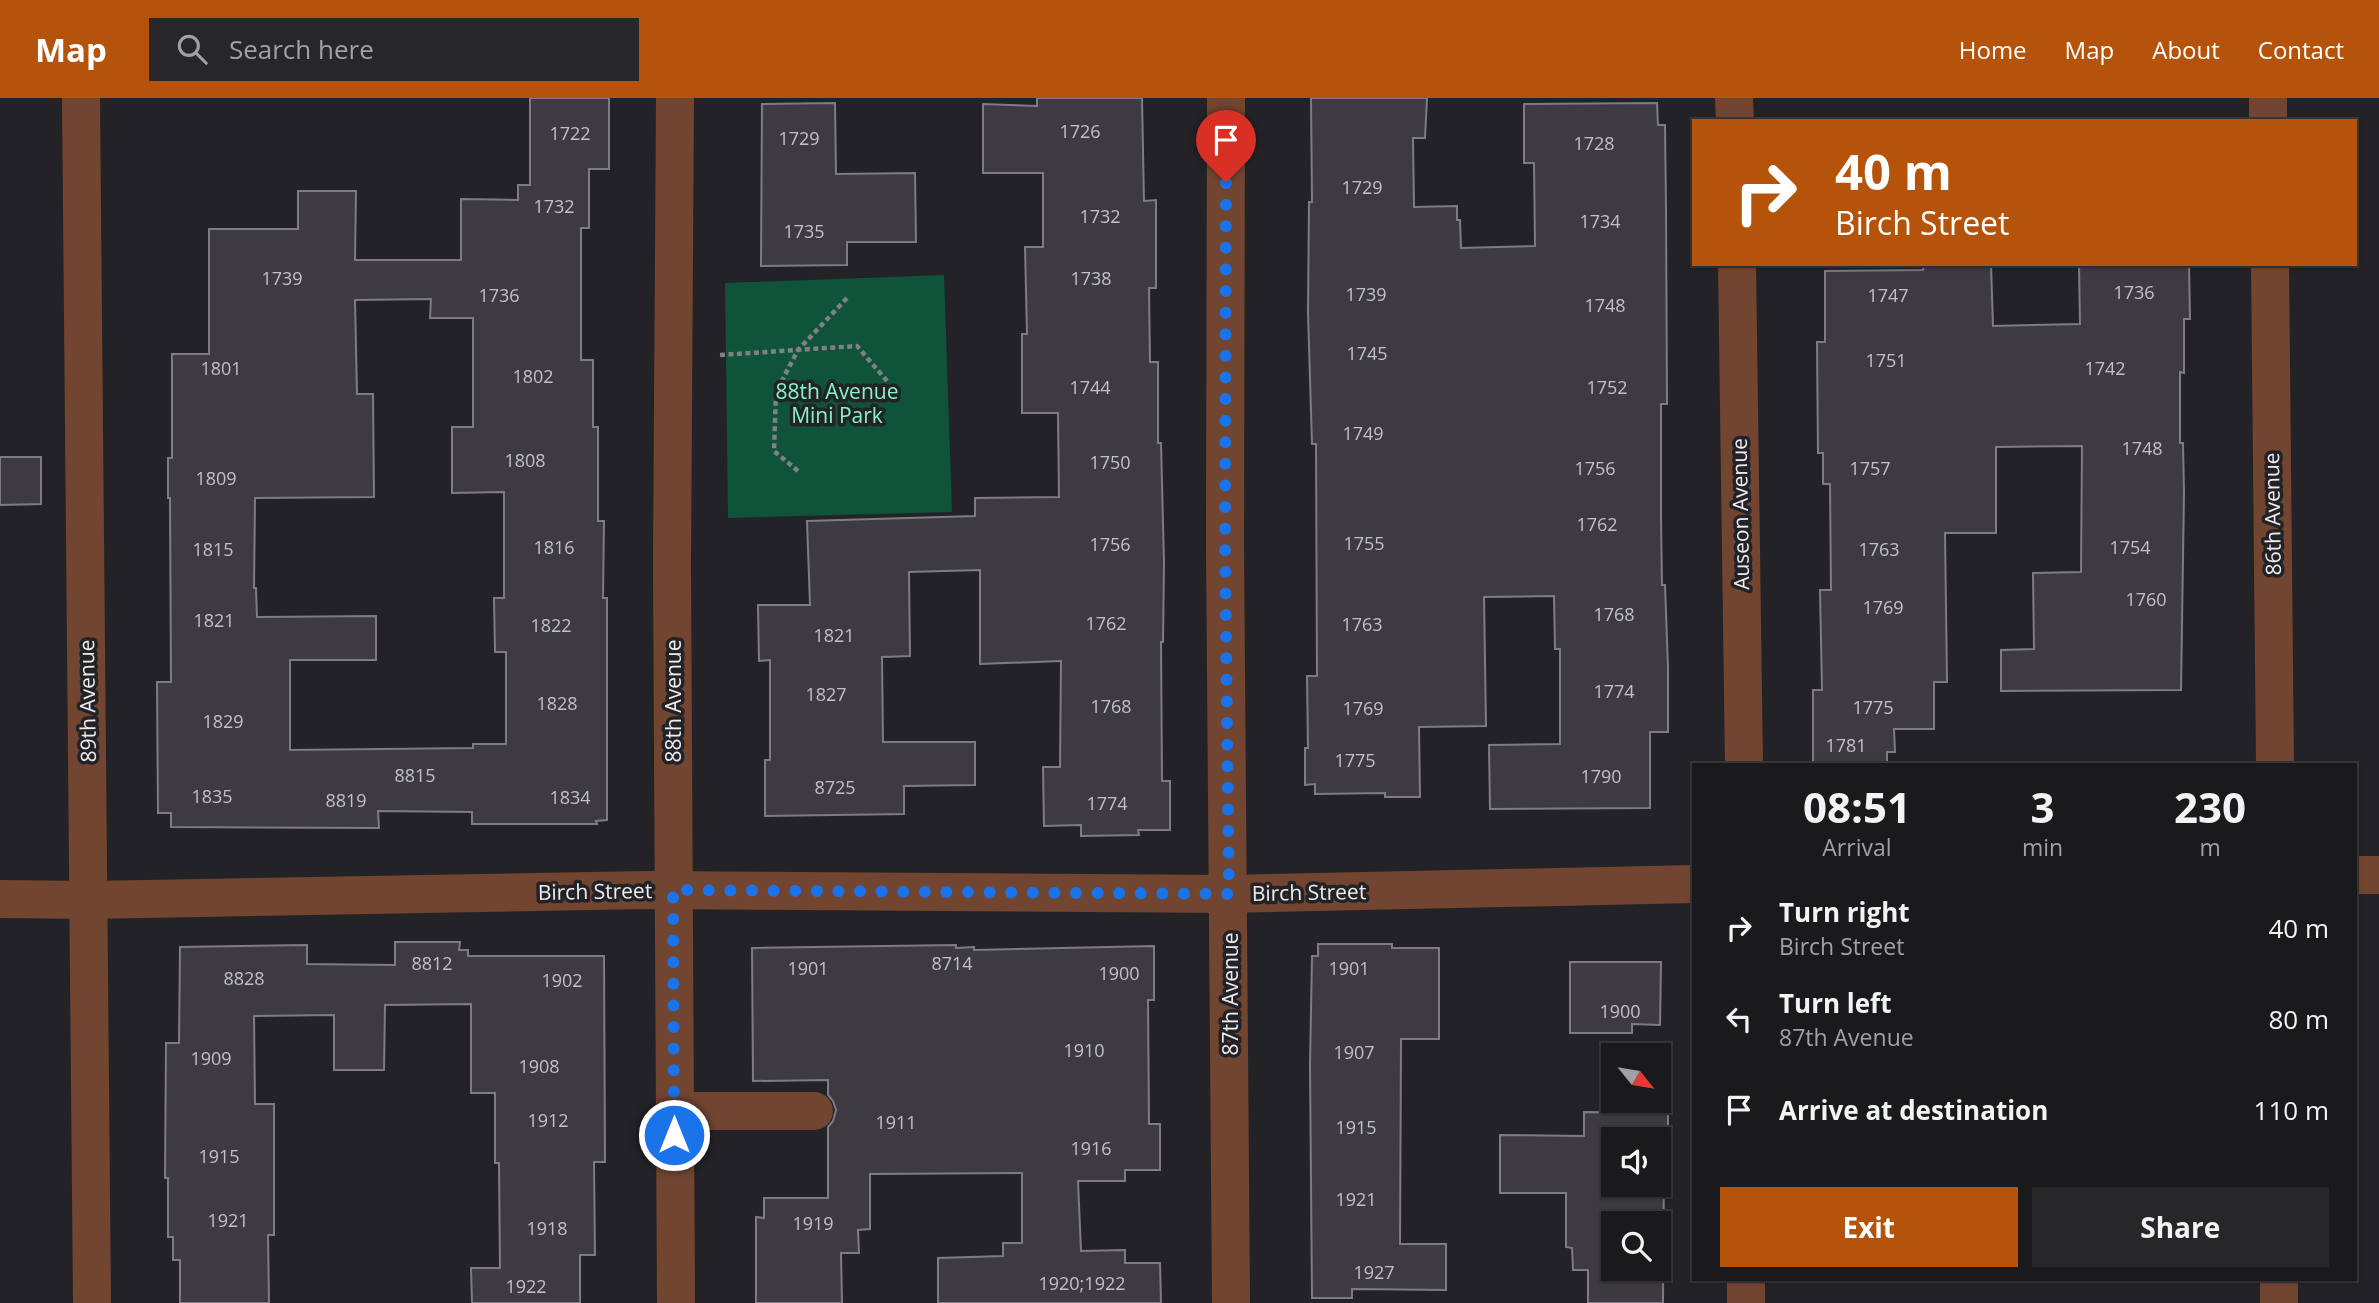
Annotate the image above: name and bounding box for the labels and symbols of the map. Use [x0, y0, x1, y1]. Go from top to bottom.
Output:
pin [1196, 110, 1256, 182]
house number: 1726 [1059, 119, 1101, 143]
house number: 1722 [549, 121, 591, 145]
house number: 1729 [778, 126, 820, 150]
house number: 1728 [1573, 131, 1615, 155]
house number: 1729 [1341, 175, 1383, 199]
house number: 1732 [533, 194, 575, 218]
house number: 1732 [1079, 204, 1121, 228]
house number: 1734 [1579, 209, 1621, 233]
house number: 1735 [783, 219, 825, 243]
house number: 1739 [261, 266, 303, 290]
house number: 1738 [1070, 266, 1112, 290]
house number: 1736 [2113, 280, 2155, 304]
house number: 1739 [1345, 282, 1387, 306]
house number: 1736 [478, 283, 520, 307]
house number: 1747 [1867, 283, 1909, 307]
house number: 1748 [1584, 293, 1626, 317]
house number: 1745 [1346, 341, 1388, 365]
house number: 1751 [1865, 348, 1907, 372]
house number: 1801 [200, 356, 242, 380]
house number: 1742 [2084, 356, 2126, 380]
house number: 1802 [512, 364, 554, 388]
house number: 1744 [1069, 375, 1111, 399]
house number: 1752 [1586, 375, 1628, 399]
park label: 88th Avenue Mini Park [776, 377, 898, 429]
house number: 1749 [1342, 421, 1384, 445]
house number: 1748 [2121, 436, 2163, 460]
street label: Auseon Avenue [1725, 438, 1755, 590]
house number: 1808 [504, 448, 546, 472]
house number: 1750 [1089, 450, 1131, 474]
street label: 86th Avenue [2257, 452, 2287, 576]
house number: 1756 [1574, 456, 1616, 480]
house number: 1757 [1849, 456, 1891, 480]
house number: 1809 [195, 466, 237, 490]
house number: 1762 [1576, 512, 1618, 536]
house number: 1755 [1343, 531, 1385, 555]
house number: 1756 [1089, 532, 1131, 556]
house number: 1816 [533, 535, 575, 559]
house number: 1754 [2109, 535, 2151, 559]
house number: 1815 [192, 537, 234, 561]
house number: 1763 [1858, 537, 1900, 561]
house number: 1760 [2125, 587, 2167, 611]
house number: 1769 [1862, 595, 1904, 619]
house number: 1768 [1593, 602, 1635, 626]
house number: 1821 [193, 608, 235, 632]
house number: 1762 [1085, 611, 1127, 635]
house number: 1763 [1341, 612, 1383, 636]
house number: 1822 [530, 613, 572, 637]
house number: 1821 [813, 623, 855, 647]
street label: 89th Avenue [72, 639, 102, 763]
street label: 88th Avenue [659, 640, 687, 762]
house number: 1774 [1593, 679, 1635, 703]
house number: 1827 [805, 682, 847, 706]
house number: 1828 [536, 691, 578, 715]
house number: 1768 [1090, 694, 1132, 718]
house number: 1775 [1852, 695, 1894, 719]
house number: 1769 [1342, 696, 1384, 720]
house number: 1829 [202, 709, 244, 733]
house number: 1781 [1825, 733, 1867, 757]
house number: 1775 [1334, 748, 1376, 772]
house number: 8815 [394, 763, 436, 787]
house number: 1790 [1580, 764, 1622, 788]
house number: 8725 [814, 775, 856, 799]
house number: 1835 [191, 784, 233, 808]
house number: 1834 [549, 785, 591, 809]
house number: 8819 [325, 788, 367, 812]
house number: 1774 [1086, 791, 1128, 815]
street label: Birch Street [538, 876, 652, 906]
street label: Birch Street [1252, 877, 1366, 907]
street label: 87th Avenue [1216, 933, 1244, 1055]
house number: 8812 [411, 951, 453, 975]
house number: 8714 [931, 951, 973, 975]
house number: 1901 [787, 956, 829, 980]
house number: 1901 [1328, 956, 1370, 980]
house number: 1900 [1098, 961, 1140, 985]
house number: 8828 [223, 966, 265, 990]
house number: 1902 [541, 968, 583, 992]
house number: 1900 [1599, 999, 1641, 1023]
house number: 1910 [1063, 1038, 1105, 1062]
house number: 1907 [1333, 1040, 1375, 1064]
north arrow [1601, 1043, 1671, 1113]
house number: 1909 [190, 1046, 232, 1070]
house number: 1908 [518, 1054, 560, 1078]
position arrow [637, 1098, 711, 1172]
house number: 1912 [527, 1108, 569, 1132]
house number: 1911 [875, 1110, 917, 1134]
house number: 1915 [1335, 1115, 1377, 1139]
house number: 1916 [1070, 1136, 1112, 1160]
house number: 1915 [198, 1144, 240, 1168]
house number: 1921 [1335, 1187, 1377, 1211]
house number: 1921 [207, 1208, 249, 1232]
house number: 1919 [792, 1211, 834, 1235]
house number: 1918 [526, 1216, 568, 1240]
house number: 1927 [1353, 1260, 1395, 1284]
house number: 1920;1922 [1038, 1271, 1126, 1295]
house number: 1922 [505, 1274, 547, 1298]

